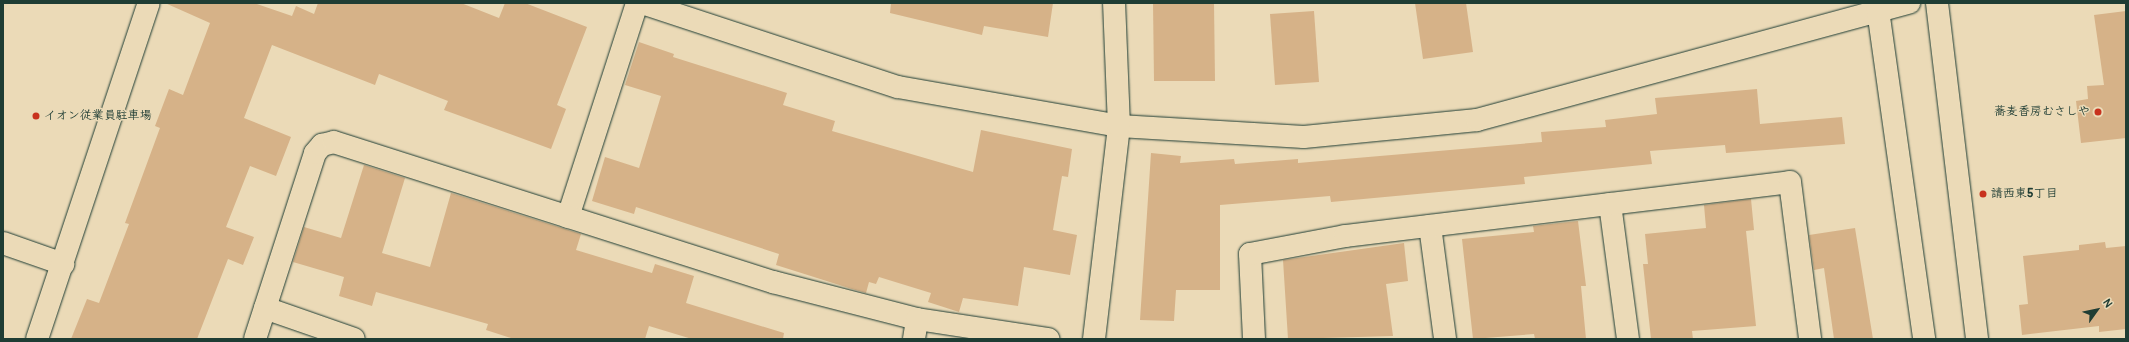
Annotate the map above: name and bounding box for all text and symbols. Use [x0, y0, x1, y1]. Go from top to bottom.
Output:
place label: 蕎麦香房むさしや [1994, 105, 2090, 119]
marker: 蕎麦香房むさしや [2093, 107, 2103, 117]
place label: イオン従業員駐車場 [44, 109, 152, 123]
marker: イオン従業員駐車場 [31, 111, 41, 121]
place label: 請西東5丁目 [1991, 187, 2058, 201]
marker: 請西東5丁目 [1978, 189, 1988, 199]
north arrow [2077, 290, 2117, 330]
text: N [2100, 297, 2115, 310]

